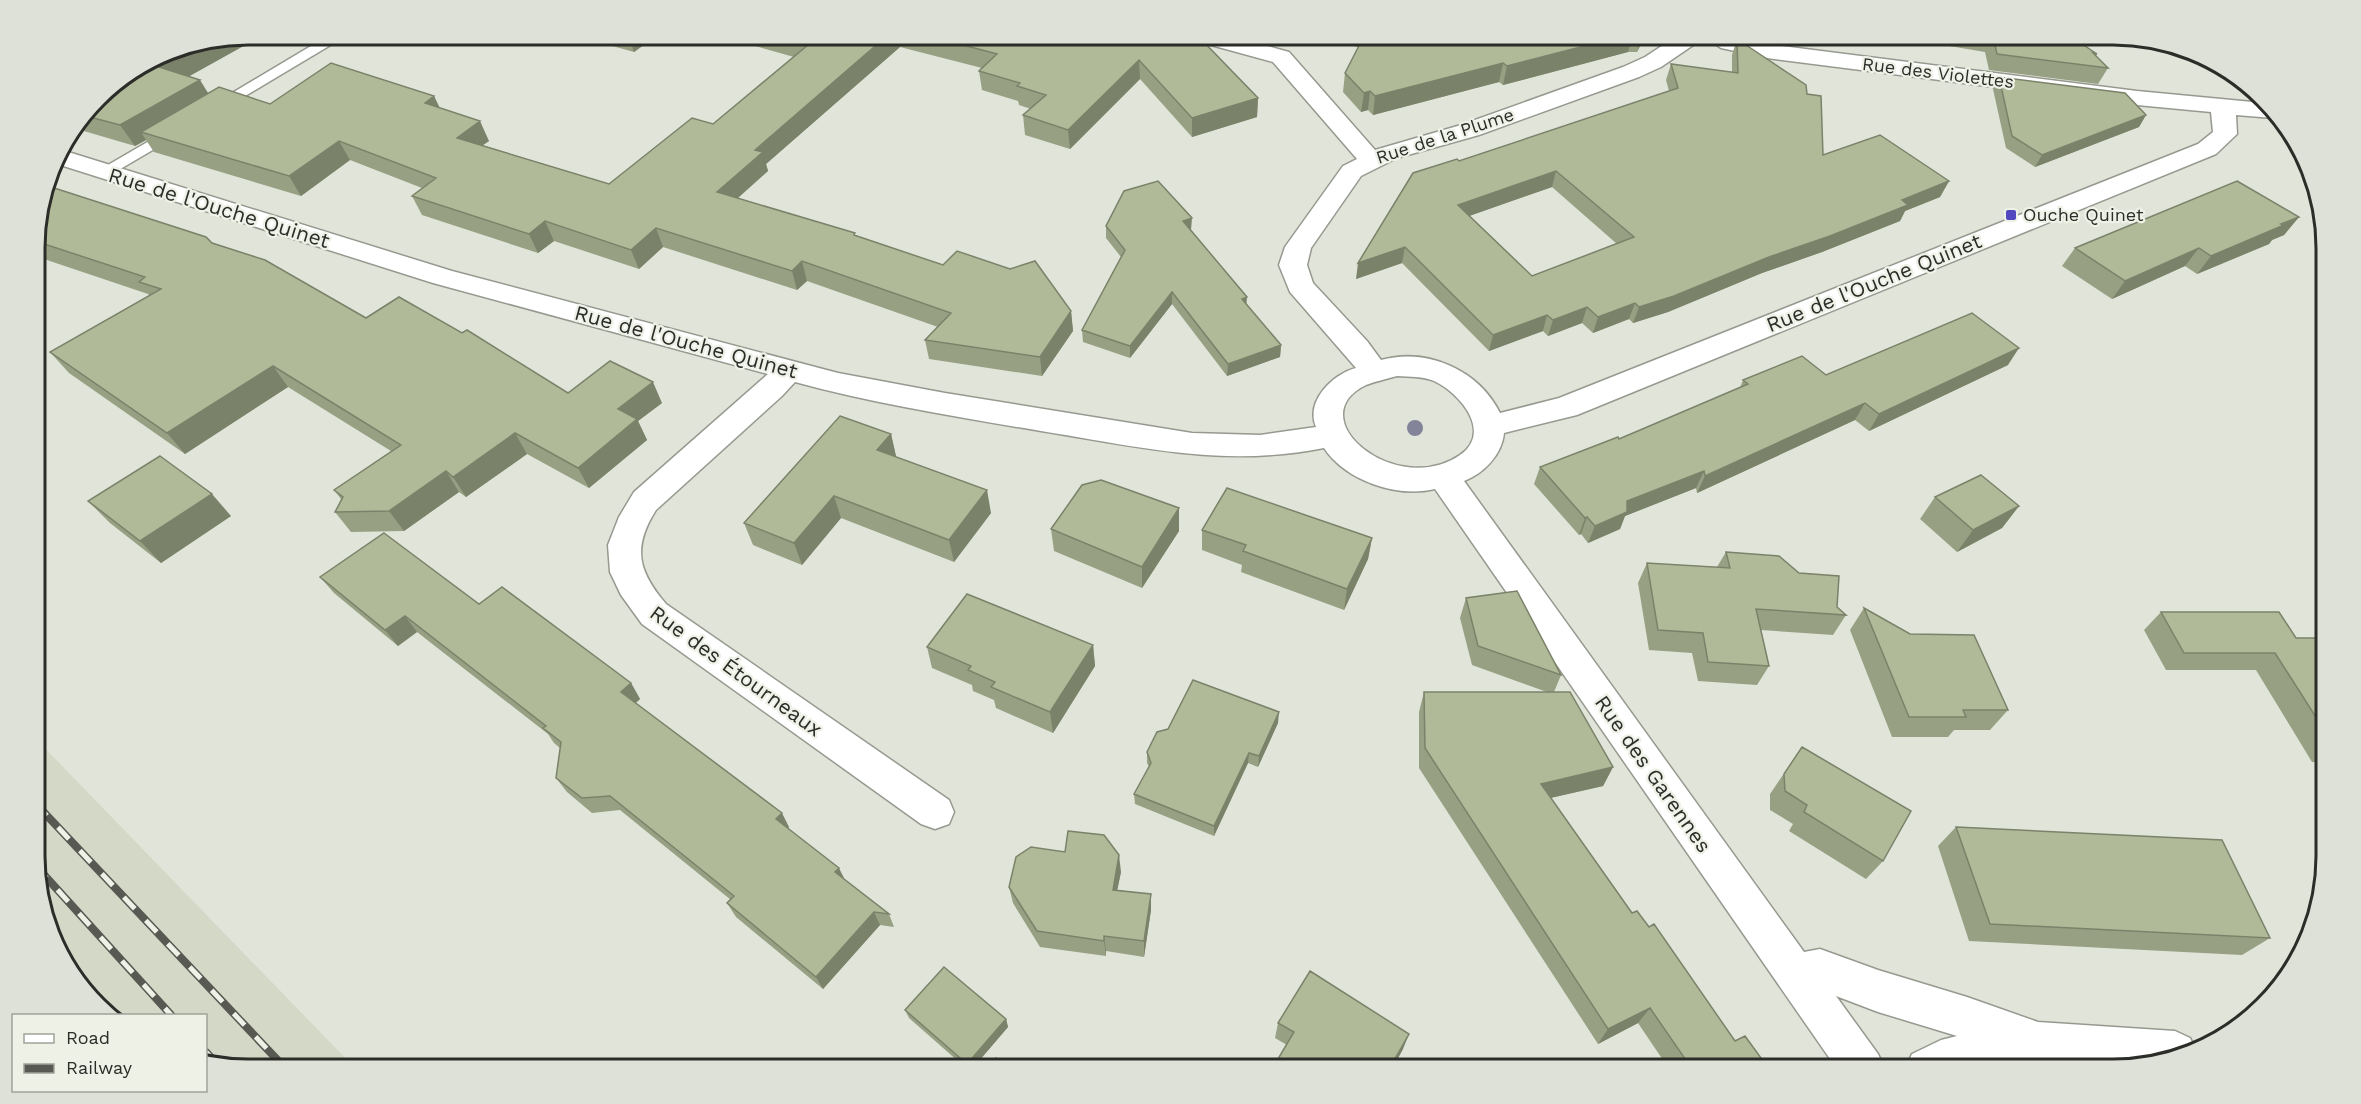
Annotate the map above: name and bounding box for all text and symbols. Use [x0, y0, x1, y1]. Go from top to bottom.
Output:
street label: Rue des Violettes [1861, 53, 2015, 92]
street label: Rue de la Plume [1373, 103, 1516, 168]
street label: Rue de l'Ouche Quinet [106, 162, 333, 253]
place label: Ouche Quinet [2023, 204, 2144, 225]
marker: Ouche Quinet [2004, 208, 2018, 222]
street label: Rue de l'Ouche Quinet [1763, 228, 1985, 337]
street label: Rue de l'Ouche Quinet [572, 300, 801, 383]
street label: Rue des Étourneaux [645, 600, 827, 741]
street label: Rue des Garennes [1590, 690, 1717, 857]
legend [12, 1014, 207, 1092]
text: Road [66, 1027, 110, 1048]
text: Railway [66, 1057, 133, 1078]

